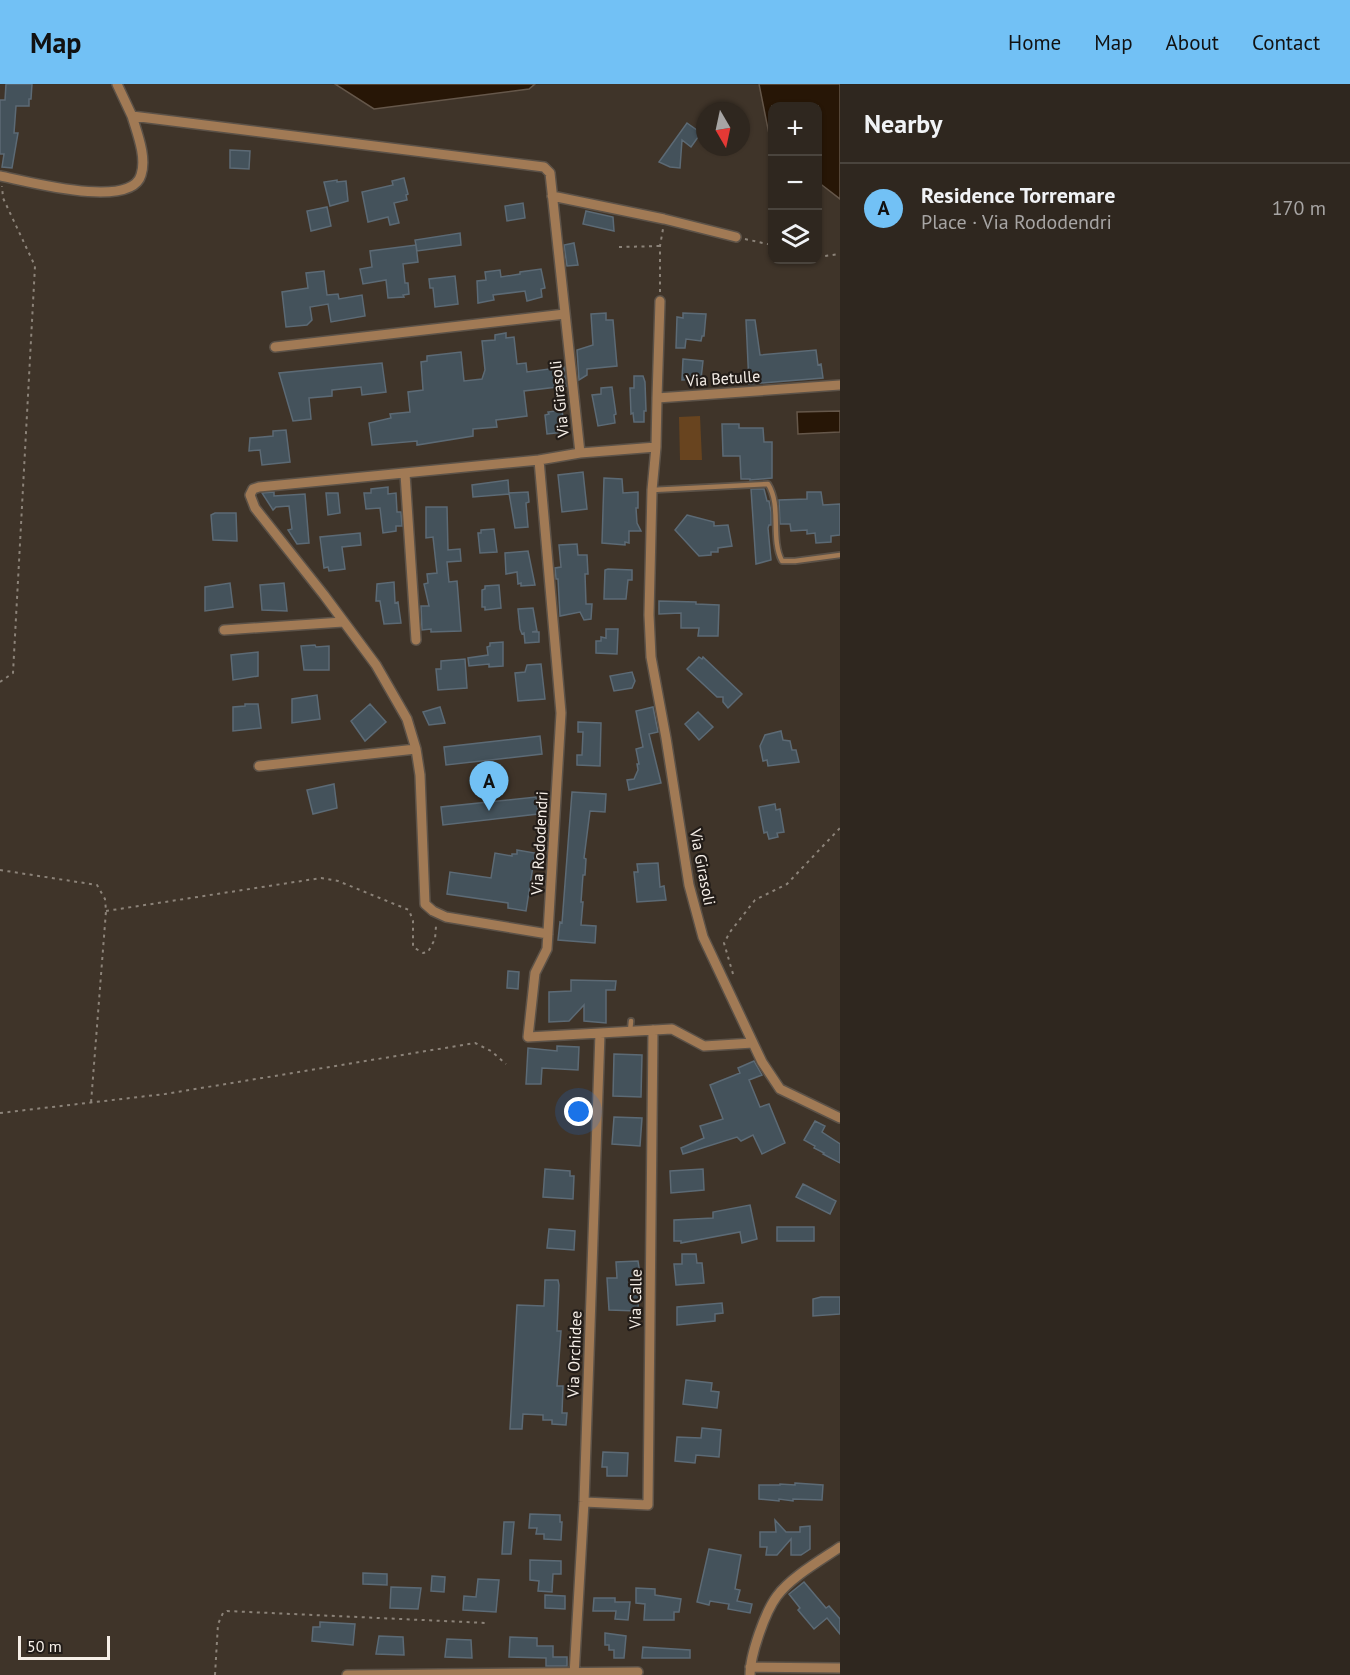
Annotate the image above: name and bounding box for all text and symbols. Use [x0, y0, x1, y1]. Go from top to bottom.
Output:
text: Map [30, 24, 81, 61]
text: Home [1008, 29, 1061, 56]
text: Map [1094, 29, 1133, 56]
text: About [1166, 29, 1219, 56]
text: Contact [1252, 29, 1320, 56]
north arrow [696, 102, 750, 156]
map controls [768, 102, 822, 264]
button: + [768, 102, 822, 156]
text: Nearby [864, 107, 942, 140]
button: − [768, 156, 822, 210]
text: Residence Torremare [921, 181, 1115, 209]
text: A [877, 195, 890, 221]
text: 170 m [1272, 195, 1326, 221]
text: Place · Via Rododendri [921, 209, 1112, 235]
button: layers [768, 210, 822, 264]
street label: Via Girasoli [545, 360, 573, 439]
street label: Via Betulle [684, 365, 761, 391]
pin: A [470, 762, 508, 811]
street label: Via Rododendri [526, 791, 552, 896]
street label: Via Girasoli [686, 826, 720, 907]
your location [564, 1097, 593, 1126]
street label: Via Calle [624, 1269, 646, 1330]
street label: Via Orchidee [562, 1310, 586, 1399]
scale bar [18, 1633, 110, 1660]
text: 50 m [27, 1636, 62, 1656]

